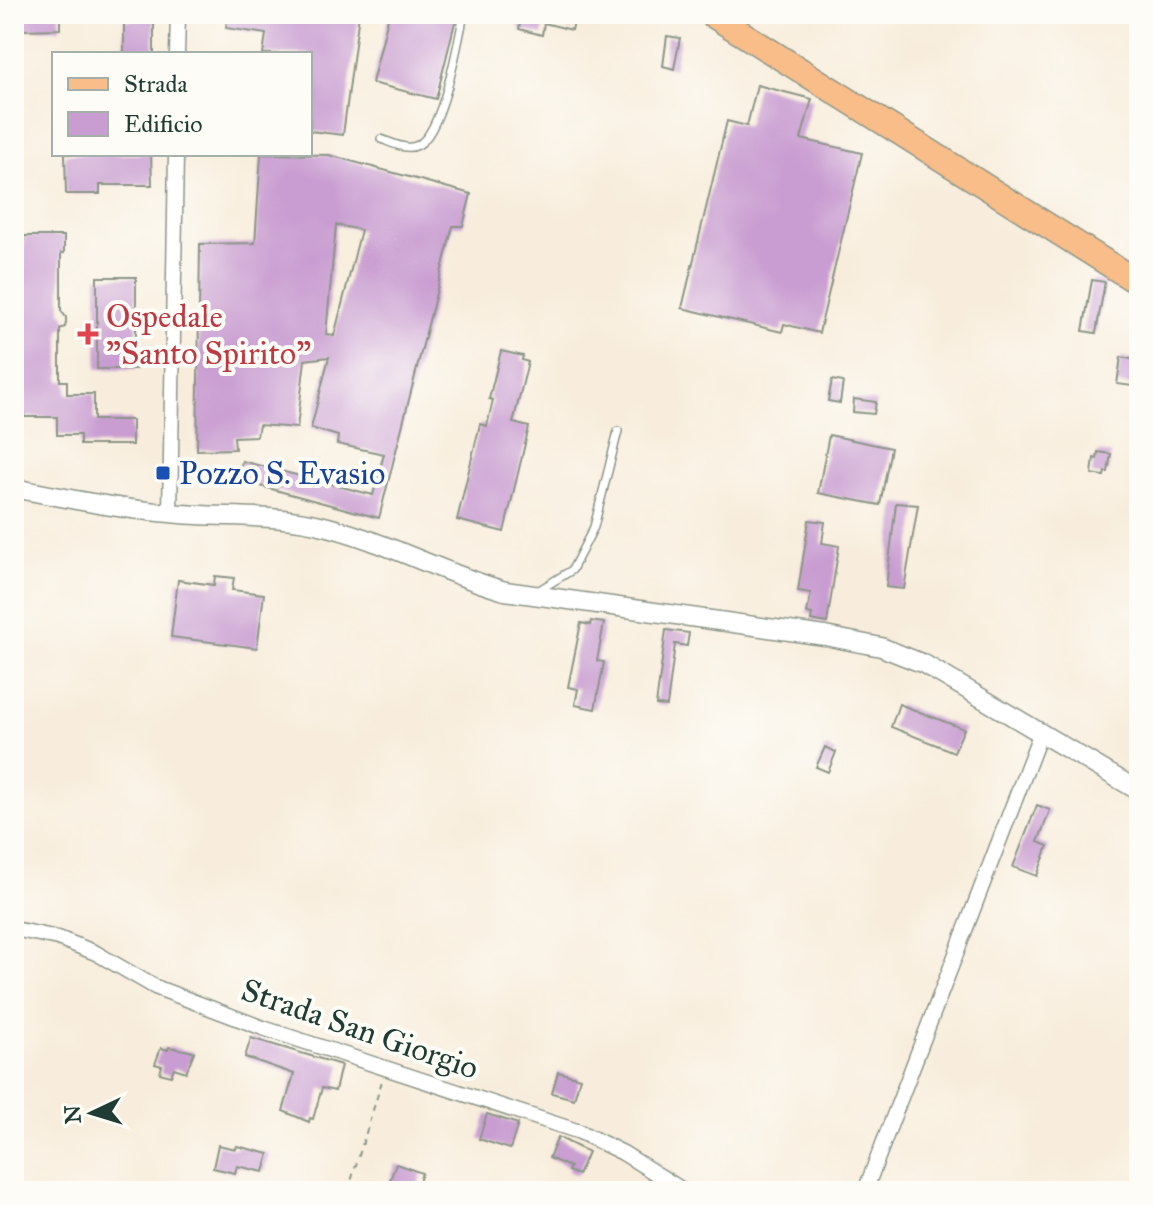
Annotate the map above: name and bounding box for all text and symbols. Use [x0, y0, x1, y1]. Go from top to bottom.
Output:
legend [52, 52, 312, 156]
text: Strada [124, 69, 188, 99]
text: Edificio [124, 109, 203, 139]
place label: Ospedale "Santo Spirito" [106, 297, 311, 373]
marker: Ospedale "Santo Spirito" [77, 323, 99, 345]
place label: Pozzo S. Evasio [179, 454, 385, 493]
marker: Pozzo S. Evasio [154, 464, 172, 482]
street label: Strada San Giorgio [236, 970, 484, 1088]
north arrow [52, 1073, 132, 1153]
text: N [58, 1104, 87, 1125]

